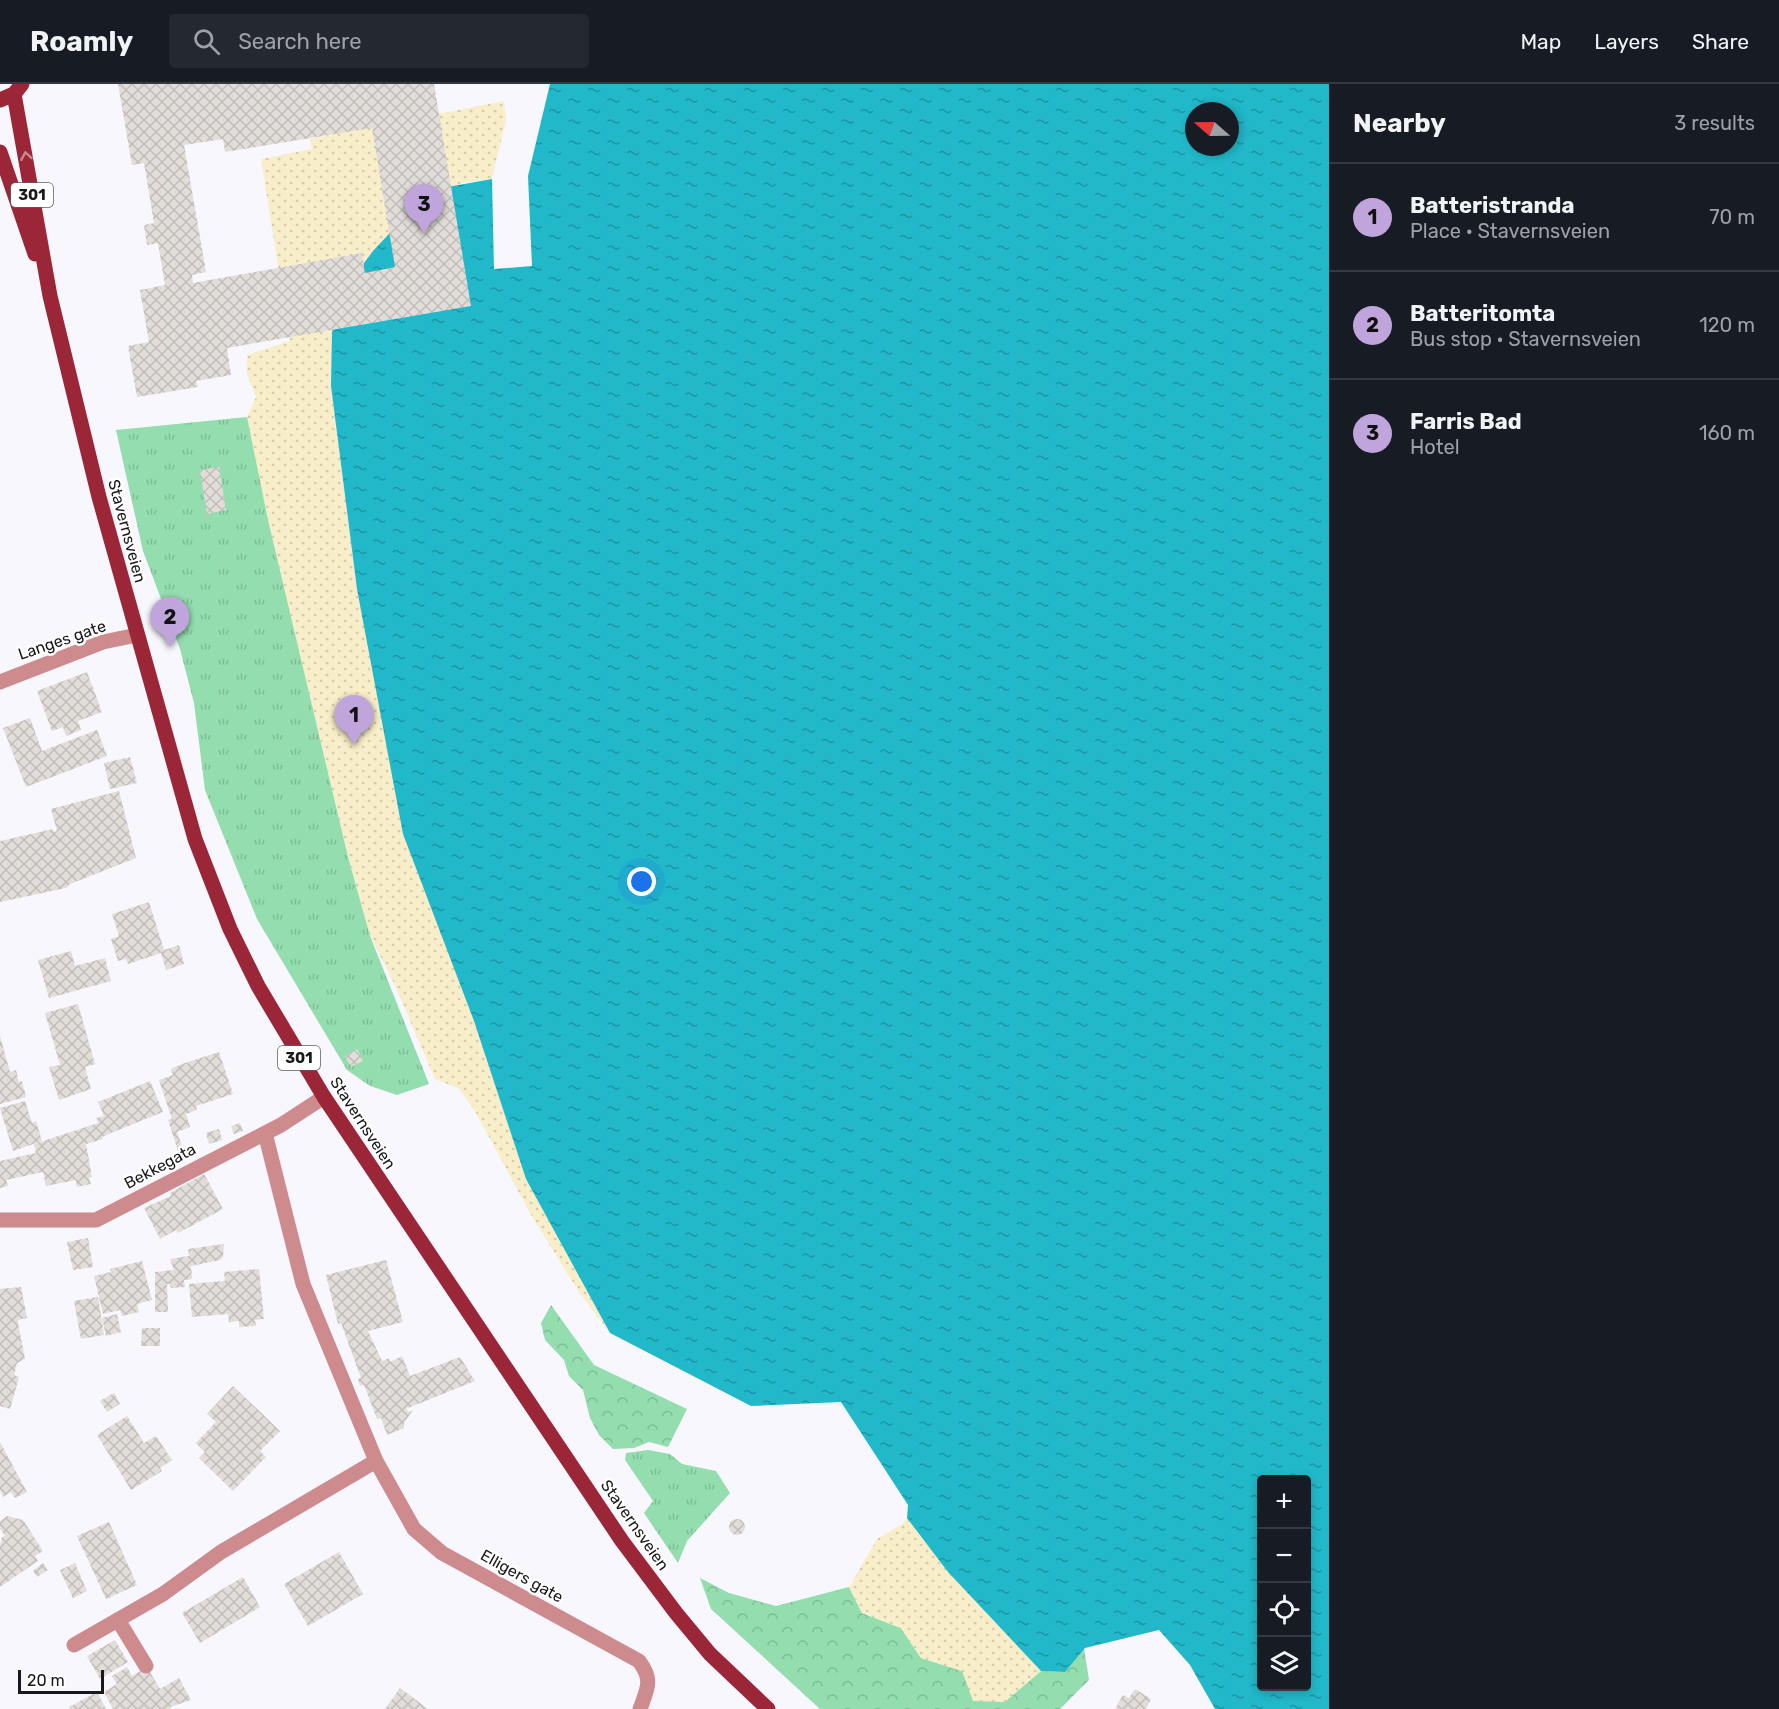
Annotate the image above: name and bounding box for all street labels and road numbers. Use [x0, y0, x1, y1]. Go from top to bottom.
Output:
road number: 301 [11, 183, 53, 207]
street label: Stavernsveien [104, 477, 150, 585]
street label: Langes gate [16, 616, 108, 664]
road number: 301 [278, 1046, 320, 1070]
street label: Stavernsveien [326, 1073, 400, 1173]
street label: Bekkegata [121, 1139, 199, 1193]
street label: Stavernsveien [597, 1476, 673, 1574]
street label: Elligers gate [477, 1545, 567, 1607]

